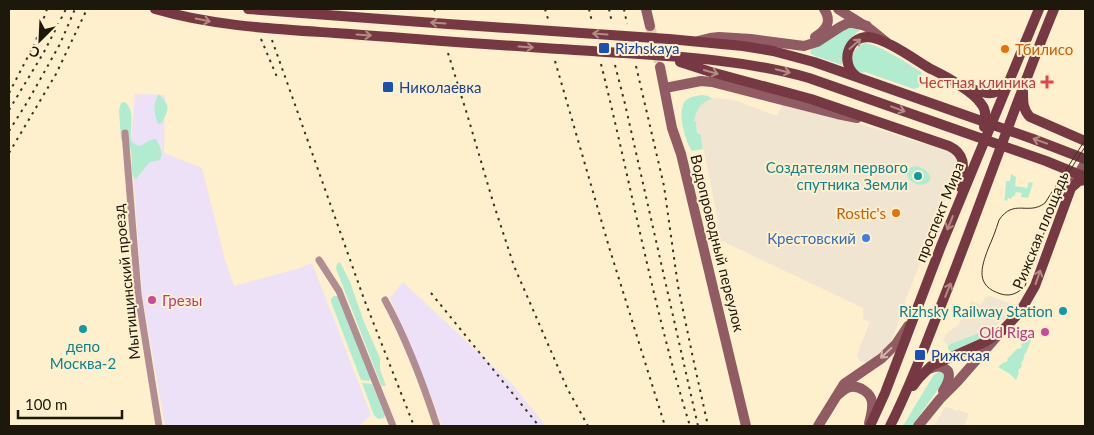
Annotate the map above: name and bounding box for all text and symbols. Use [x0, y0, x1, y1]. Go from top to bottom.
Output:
north arrow [15, 15, 65, 65]
one-way arrow [194, 15, 210, 25]
one-way arrow [430, 19, 446, 28]
one-way arrow [592, 30, 608, 39]
one-way arrow [356, 31, 372, 40]
one-way arrow [849, 38, 862, 50]
place label: Rizhskaya [615, 39, 679, 57]
place label: Тбилисо [1015, 40, 1073, 58]
marker: Rizhskaya [597, 41, 611, 55]
text: С [26, 42, 42, 62]
one-way arrow [518, 42, 534, 52]
marker: Тбилисо [999, 43, 1011, 55]
one-way arrow [703, 67, 719, 77]
one-way arrow [774, 67, 790, 76]
place label: Честная клиника [919, 73, 1036, 91]
marker: Честная клиника [1040, 75, 1054, 89]
place label: Николаевка [399, 78, 482, 96]
marker: Николаевка [381, 80, 395, 94]
one-way arrow [890, 105, 905, 114]
one-way arrow [1033, 136, 1048, 145]
street label: Водопроводный переулок [687, 152, 749, 334]
place label: Создателям первого спутника Земли [766, 158, 908, 193]
street label: проспект Мира [911, 159, 967, 265]
street label: Рижская площадь [1008, 169, 1072, 291]
marker: Создателям первого спутника Земли [912, 170, 924, 182]
street label: Мытищинский проезд [109, 203, 143, 361]
place label: Rostic's [836, 204, 886, 222]
marker: Rostic's [890, 207, 902, 219]
one-way arrow [945, 215, 954, 230]
place label: Крестовский [767, 229, 856, 247]
marker: Крестовский [860, 232, 872, 244]
one-way arrow [1034, 270, 1043, 286]
one-way arrow [943, 283, 953, 298]
place label: Грезы [162, 291, 202, 309]
marker: Грезы [146, 294, 158, 306]
place label: Rizhsky Railway Station [899, 302, 1053, 320]
marker: Rizhsky Railway Station [1057, 305, 1069, 317]
marker: депо Москва-2 [77, 323, 89, 335]
place label: Old Riga [979, 323, 1035, 341]
marker: Old Riga [1039, 326, 1051, 338]
place label: депо Москва-2 [50, 337, 116, 372]
place label: Рижская [931, 346, 990, 364]
one-way arrow [880, 347, 892, 359]
marker: Рижская [913, 348, 927, 362]
scale bar [18, 388, 121, 420]
text: 100 m [25, 395, 67, 413]

